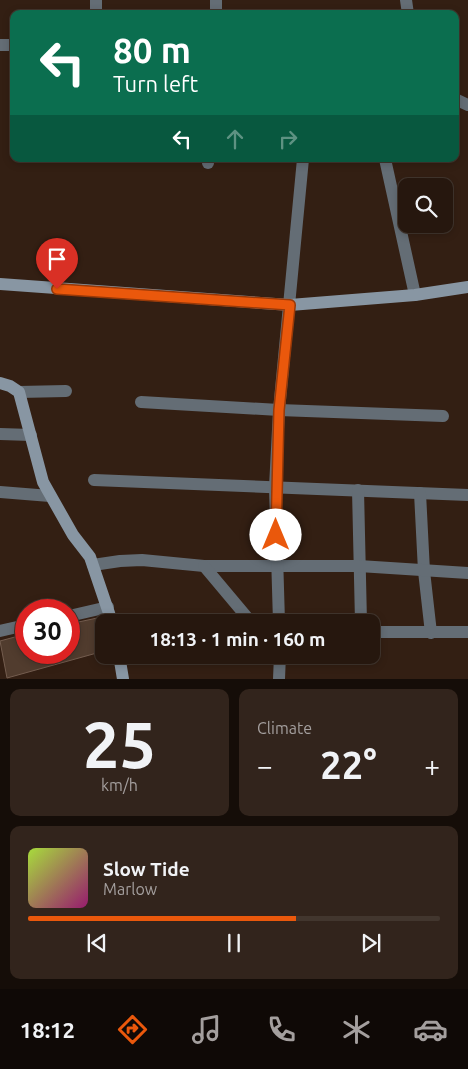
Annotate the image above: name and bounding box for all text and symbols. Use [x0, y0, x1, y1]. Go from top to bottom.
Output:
icon: left [30, 30, 95, 95]
text: 80 m [113, 30, 191, 70]
text: Turn left [113, 71, 198, 96]
icon: left [168, 125, 196, 153]
icon: ahead [221, 125, 249, 153]
icon: right [274, 125, 302, 153]
map controls [398, 178, 453, 233]
button: search [398, 178, 453, 233]
pin [36, 238, 78, 289]
icon: arrive [43, 245, 71, 273]
position arrow [249, 508, 301, 560]
speed limit sign: 30 [15, 599, 80, 664]
text: 18:13 · 1 min · 160 m [150, 628, 325, 650]
text: 25 [83, 707, 156, 780]
text: Climate [257, 719, 312, 737]
text: 22° [320, 744, 377, 786]
text: − [257, 750, 273, 781]
text: + [424, 750, 440, 781]
text: km/h [101, 776, 138, 794]
text: Slow Tide [103, 858, 190, 880]
text: Marlow [103, 880, 157, 898]
icon: previous [83, 929, 111, 957]
icon: pause [220, 929, 248, 957]
icon: next [357, 929, 385, 957]
icon: directions [115, 1012, 150, 1047]
icon: music [189, 1012, 224, 1047]
icon: phone [264, 1012, 299, 1047]
icon: climate [339, 1012, 374, 1047]
icon: car [413, 1012, 448, 1047]
text: 18:12 [20, 1017, 75, 1042]

